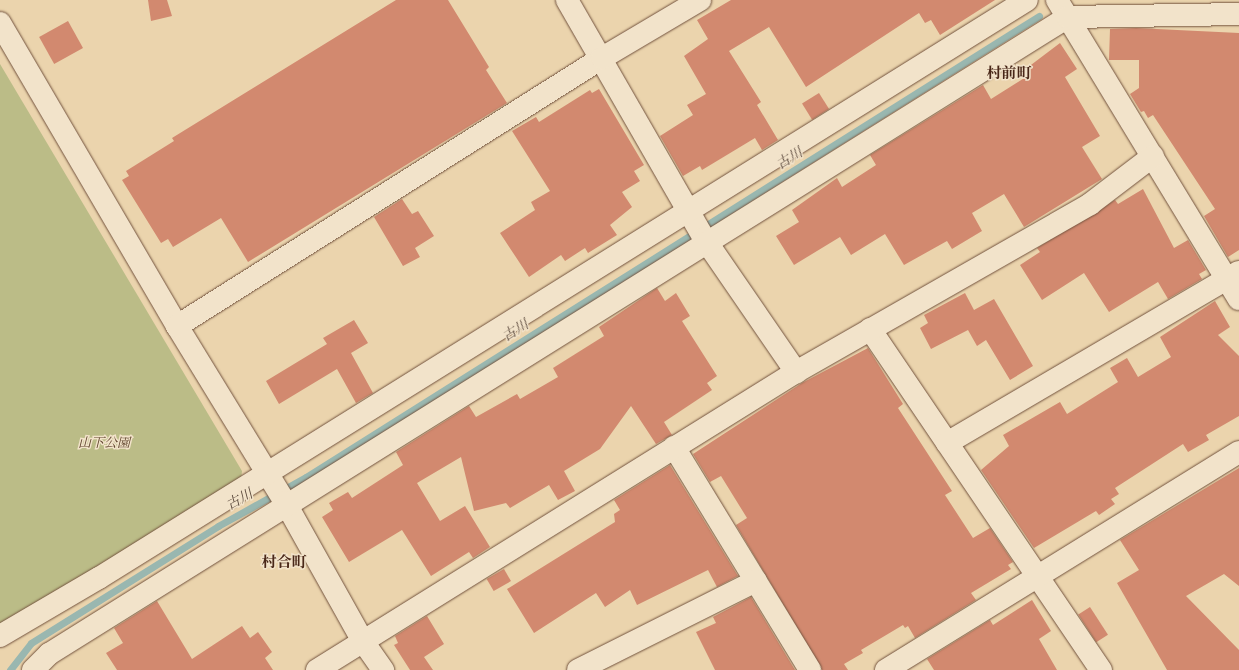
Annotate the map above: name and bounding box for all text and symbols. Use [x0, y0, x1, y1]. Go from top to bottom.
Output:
district label: 村前町 [987, 64, 1031, 82]
water label: 古川 [773, 143, 805, 173]
water label: 古川 [499, 315, 531, 345]
park label: 山下公園 [78, 434, 130, 450]
water label: 古川 [223, 485, 255, 513]
district label: 村合町 [262, 553, 306, 571]

